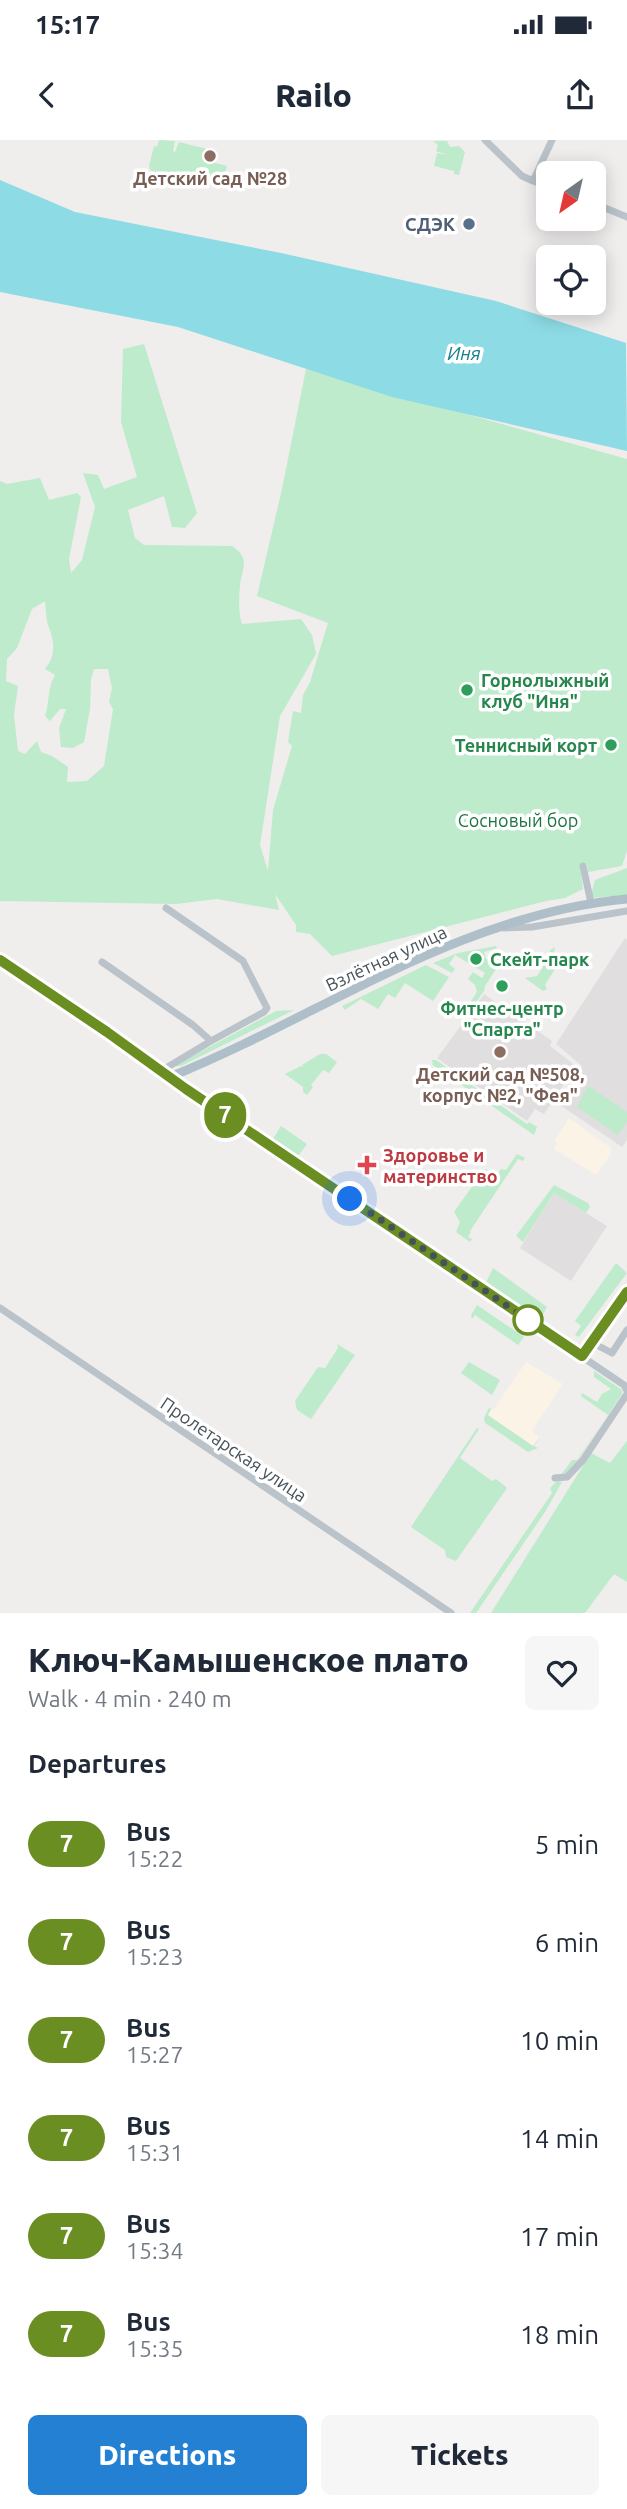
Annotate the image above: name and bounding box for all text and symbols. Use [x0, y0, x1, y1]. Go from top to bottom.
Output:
text: 15:17 [35, 10, 100, 39]
icon: back [28, 76, 66, 114]
icon: share [561, 76, 599, 114]
text: Railo [275, 77, 352, 113]
marker: Детский сад №28 [202, 148, 218, 164]
north arrow [536, 161, 606, 231]
map controls [536, 161, 606, 315]
place label: Детский сад №28 [133, 168, 287, 188]
place label: СДЭК [405, 214, 455, 234]
marker: СДЭК [461, 216, 477, 232]
button: locate [536, 245, 606, 315]
water label: Иня [447, 342, 481, 364]
place label: Горнолыжный клуб "Иня" [481, 670, 609, 711]
marker: Горнолыжный клуб "Иня" [459, 682, 475, 698]
place label: Теннисный корт [455, 735, 597, 755]
marker: Теннисный корт [603, 737, 619, 753]
park label: Сосновый бор [458, 810, 578, 830]
street label: Взлётная улица [322, 921, 450, 995]
place label: Скейт-парк [490, 949, 590, 969]
marker: Скейт-парк [468, 951, 484, 967]
marker: Фитнес-центр "Спарта" [494, 978, 510, 994]
place label: Фитнес-центр "Спарта" [440, 998, 564, 1039]
marker: Детский сад №508, корпус №2, "Фея" [492, 1044, 508, 1060]
place label: Детский сад №508, корпус №2, "Фея" [416, 1064, 584, 1105]
line badge: 7 [202, 1092, 248, 1138]
text: 7 [218, 1101, 232, 1128]
place label: Здоровье и материнство [383, 1145, 498, 1186]
marker: Здоровье и материнство [357, 1155, 377, 1175]
your location [332, 1181, 367, 1216]
unlabelled marker [513, 1305, 543, 1335]
street label: Пролетарская улица [157, 1393, 311, 1505]
button: heart [525, 1636, 599, 1710]
text: Ключ-Камышенское плато [28, 1641, 469, 1678]
text: Walk · 4 min · 240 m [28, 1686, 232, 1711]
text: Departures [28, 1749, 166, 1778]
text: Bus [126, 1817, 171, 1846]
text: 7 [60, 1830, 73, 1857]
text: 5 min [535, 1830, 599, 1859]
text: 15:22 [126, 1846, 184, 1871]
text: Bus [126, 1915, 171, 1944]
text: 7 [60, 1928, 73, 1955]
text: 6 min [535, 1928, 599, 1957]
text: 15:23 [126, 1944, 184, 1969]
text: Bus [126, 2013, 171, 2042]
text: 7 [60, 2026, 73, 2053]
text: 10 min [520, 2026, 599, 2055]
text: 15:27 [126, 2042, 184, 2067]
text: Bus [126, 2111, 171, 2140]
text: 7 [60, 2124, 73, 2151]
text: 14 min [520, 2124, 599, 2153]
text: 15:31 [126, 2140, 184, 2165]
text: Bus [126, 2209, 171, 2238]
text: 7 [60, 2222, 73, 2249]
text: 17 min [520, 2222, 599, 2251]
text: 15:34 [126, 2238, 184, 2263]
text: Bus [126, 2307, 171, 2336]
text: 7 [60, 2320, 73, 2347]
text: 18 min [520, 2320, 599, 2349]
text: 15:35 [126, 2336, 184, 2361]
button: Directions [28, 2415, 307, 2495]
button: Tickets [321, 2415, 599, 2495]

